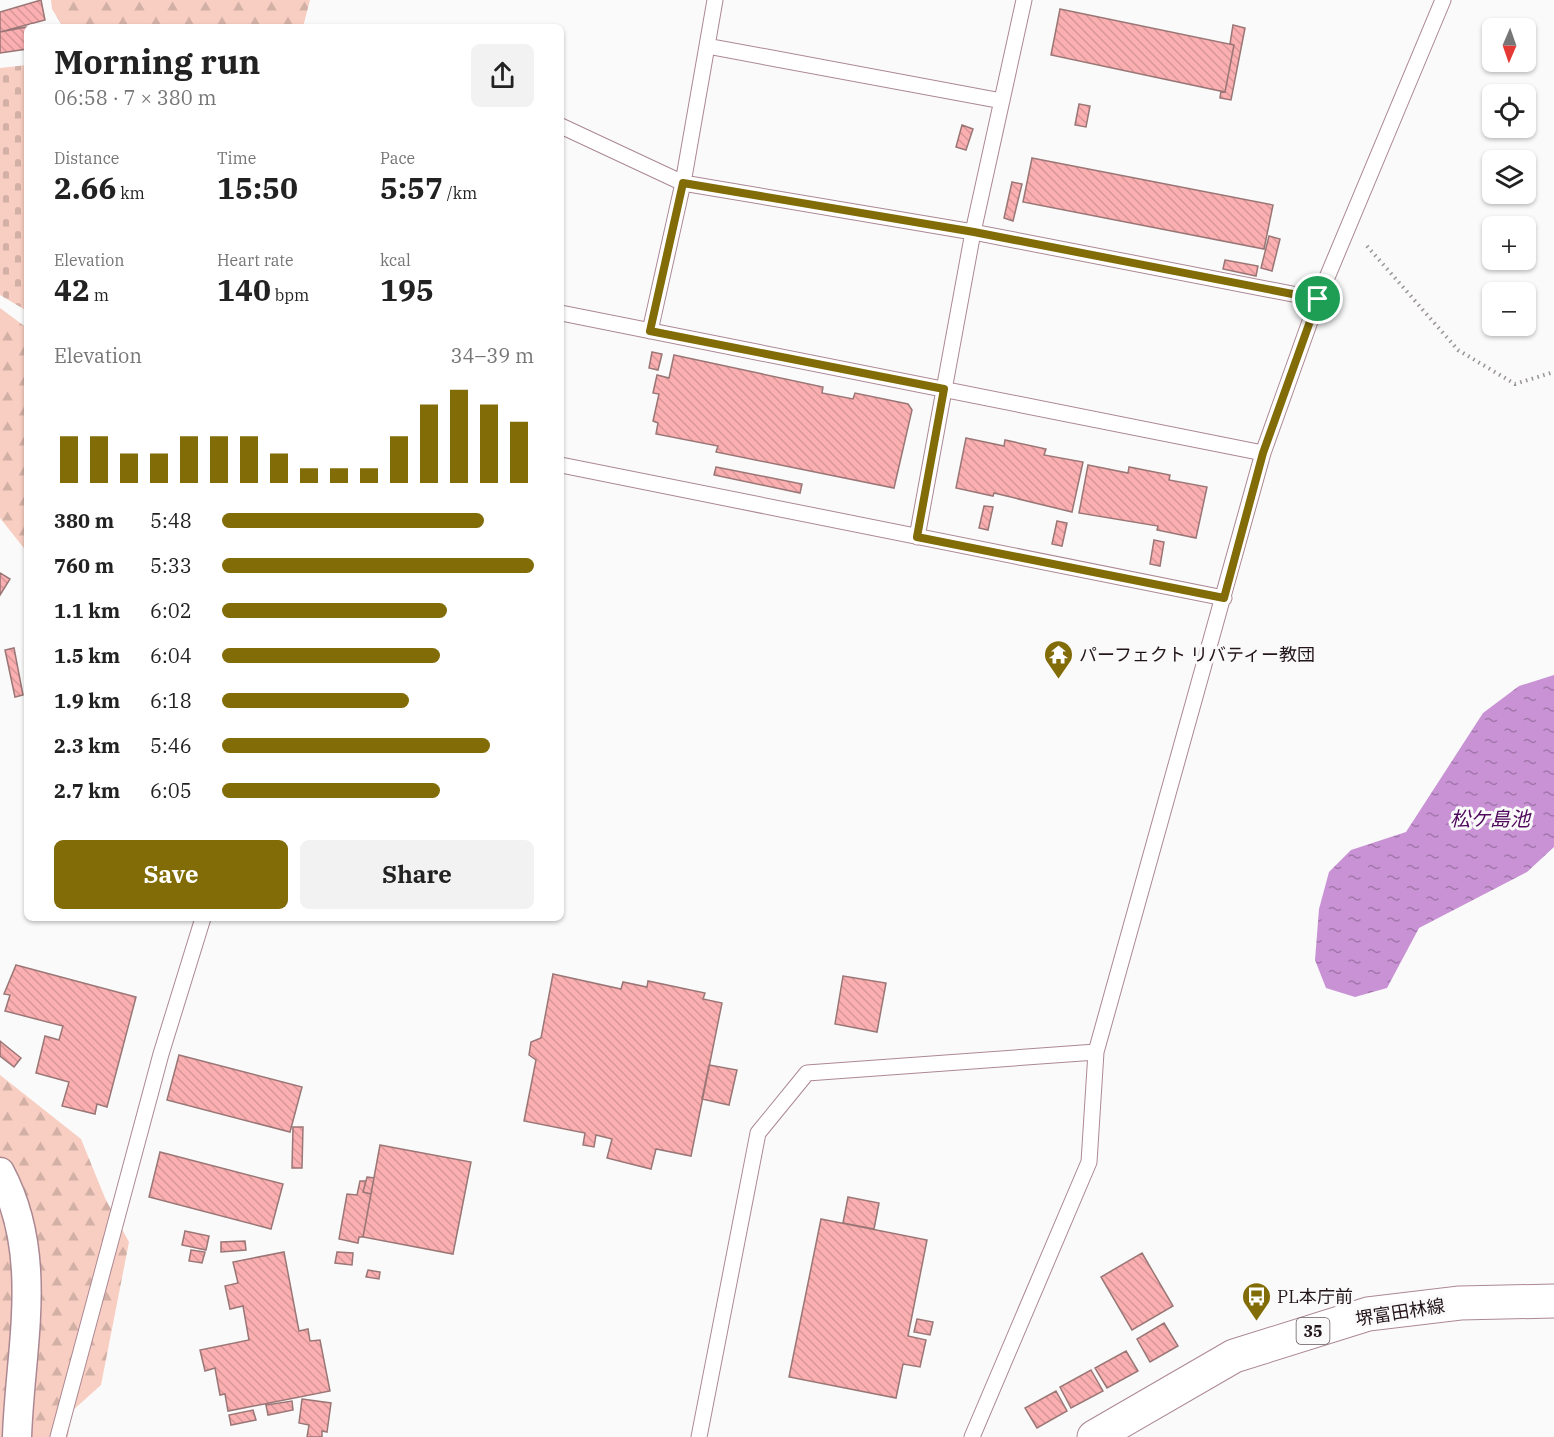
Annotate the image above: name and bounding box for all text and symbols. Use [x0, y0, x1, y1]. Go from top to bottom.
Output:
north arrow [1482, 18, 1536, 72]
map controls [1482, 18, 1536, 336]
text: Morning run [54, 40, 260, 83]
button: share [471, 44, 534, 107]
text: 06:58 · 7 × 380 m [54, 84, 217, 111]
button: locate [1482, 84, 1536, 138]
text: Distance [54, 148, 119, 168]
text: Time [217, 148, 256, 168]
text: Pace [380, 148, 415, 168]
button: layers [1482, 150, 1536, 204]
text: 2.66 [54, 168, 116, 207]
text: 15:50 [217, 168, 298, 207]
text: 5:57 [380, 168, 443, 207]
text: km [116, 183, 145, 203]
text: /km [443, 183, 477, 203]
button: + [1482, 216, 1536, 270]
text: Elevation [54, 250, 124, 270]
text: Heart rate [217, 250, 294, 270]
text: kcal [380, 250, 411, 270]
text: 42 [54, 270, 90, 309]
text: 140 [217, 270, 271, 309]
text: 195 [380, 270, 434, 309]
pin [1292, 273, 1343, 324]
icon: arrive [1301, 282, 1334, 315]
button: − [1482, 282, 1536, 336]
text: m [90, 285, 109, 305]
text: bpm [271, 285, 309, 305]
text: Elevation [54, 342, 142, 369]
text: 34–39 m [451, 342, 534, 369]
text: 380 m [54, 507, 114, 534]
text: 5:48 [150, 507, 192, 534]
text: 760 m [54, 552, 114, 579]
text: 5:33 [150, 552, 192, 579]
text: 1.1 km [54, 597, 120, 624]
text: 6:02 [150, 597, 192, 624]
temple icon: パーフェクト リバティー教団 [1042, 638, 1074, 680]
text: 1.5 km [54, 642, 120, 669]
text: 6:04 [150, 642, 192, 669]
place label: パーフェクト リバティー教団 [1079, 643, 1315, 666]
text: 1.9 km [54, 687, 120, 714]
text: 6:18 [150, 687, 192, 714]
text: 2.3 km [54, 732, 120, 759]
text: 5:46 [150, 732, 192, 759]
text: 2.7 km [54, 777, 120, 804]
text: 6:05 [150, 777, 192, 804]
water label: 松ケ島池 [1450, 805, 1532, 832]
button: Save [54, 840, 288, 909]
button: Share [300, 840, 534, 909]
bus stop icon: PL本庁前 [1240, 1280, 1272, 1322]
place label: PL本庁前 [1277, 1285, 1353, 1308]
street label: 堺富田林線 [1354, 1294, 1446, 1330]
road number: 35 [1296, 1318, 1330, 1344]

